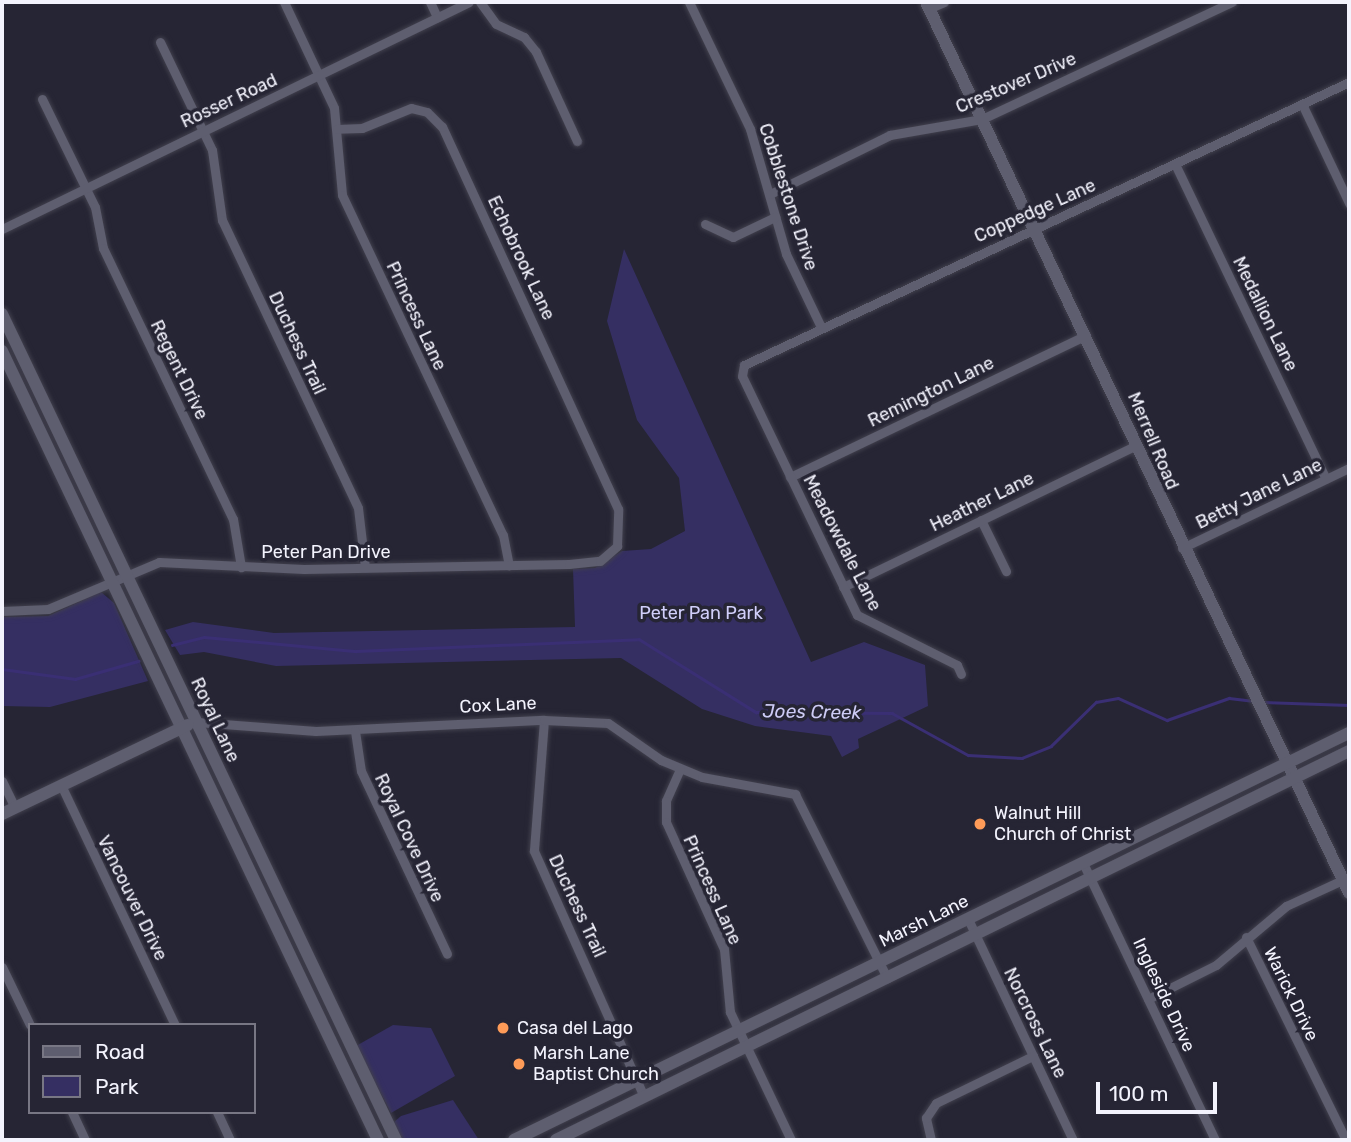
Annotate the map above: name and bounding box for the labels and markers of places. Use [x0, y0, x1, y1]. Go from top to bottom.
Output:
place label: Walnut Hill Church of Christ [994, 803, 1132, 846]
marker: Walnut Hill Church of Christ [972, 816, 988, 832]
place label: Casa del Lago [517, 1017, 633, 1039]
marker: Casa del Lago [495, 1020, 511, 1036]
place label: Marsh Lane Baptist Church [533, 1043, 659, 1086]
marker: Marsh Lane Baptist Church [511, 1056, 527, 1072]

